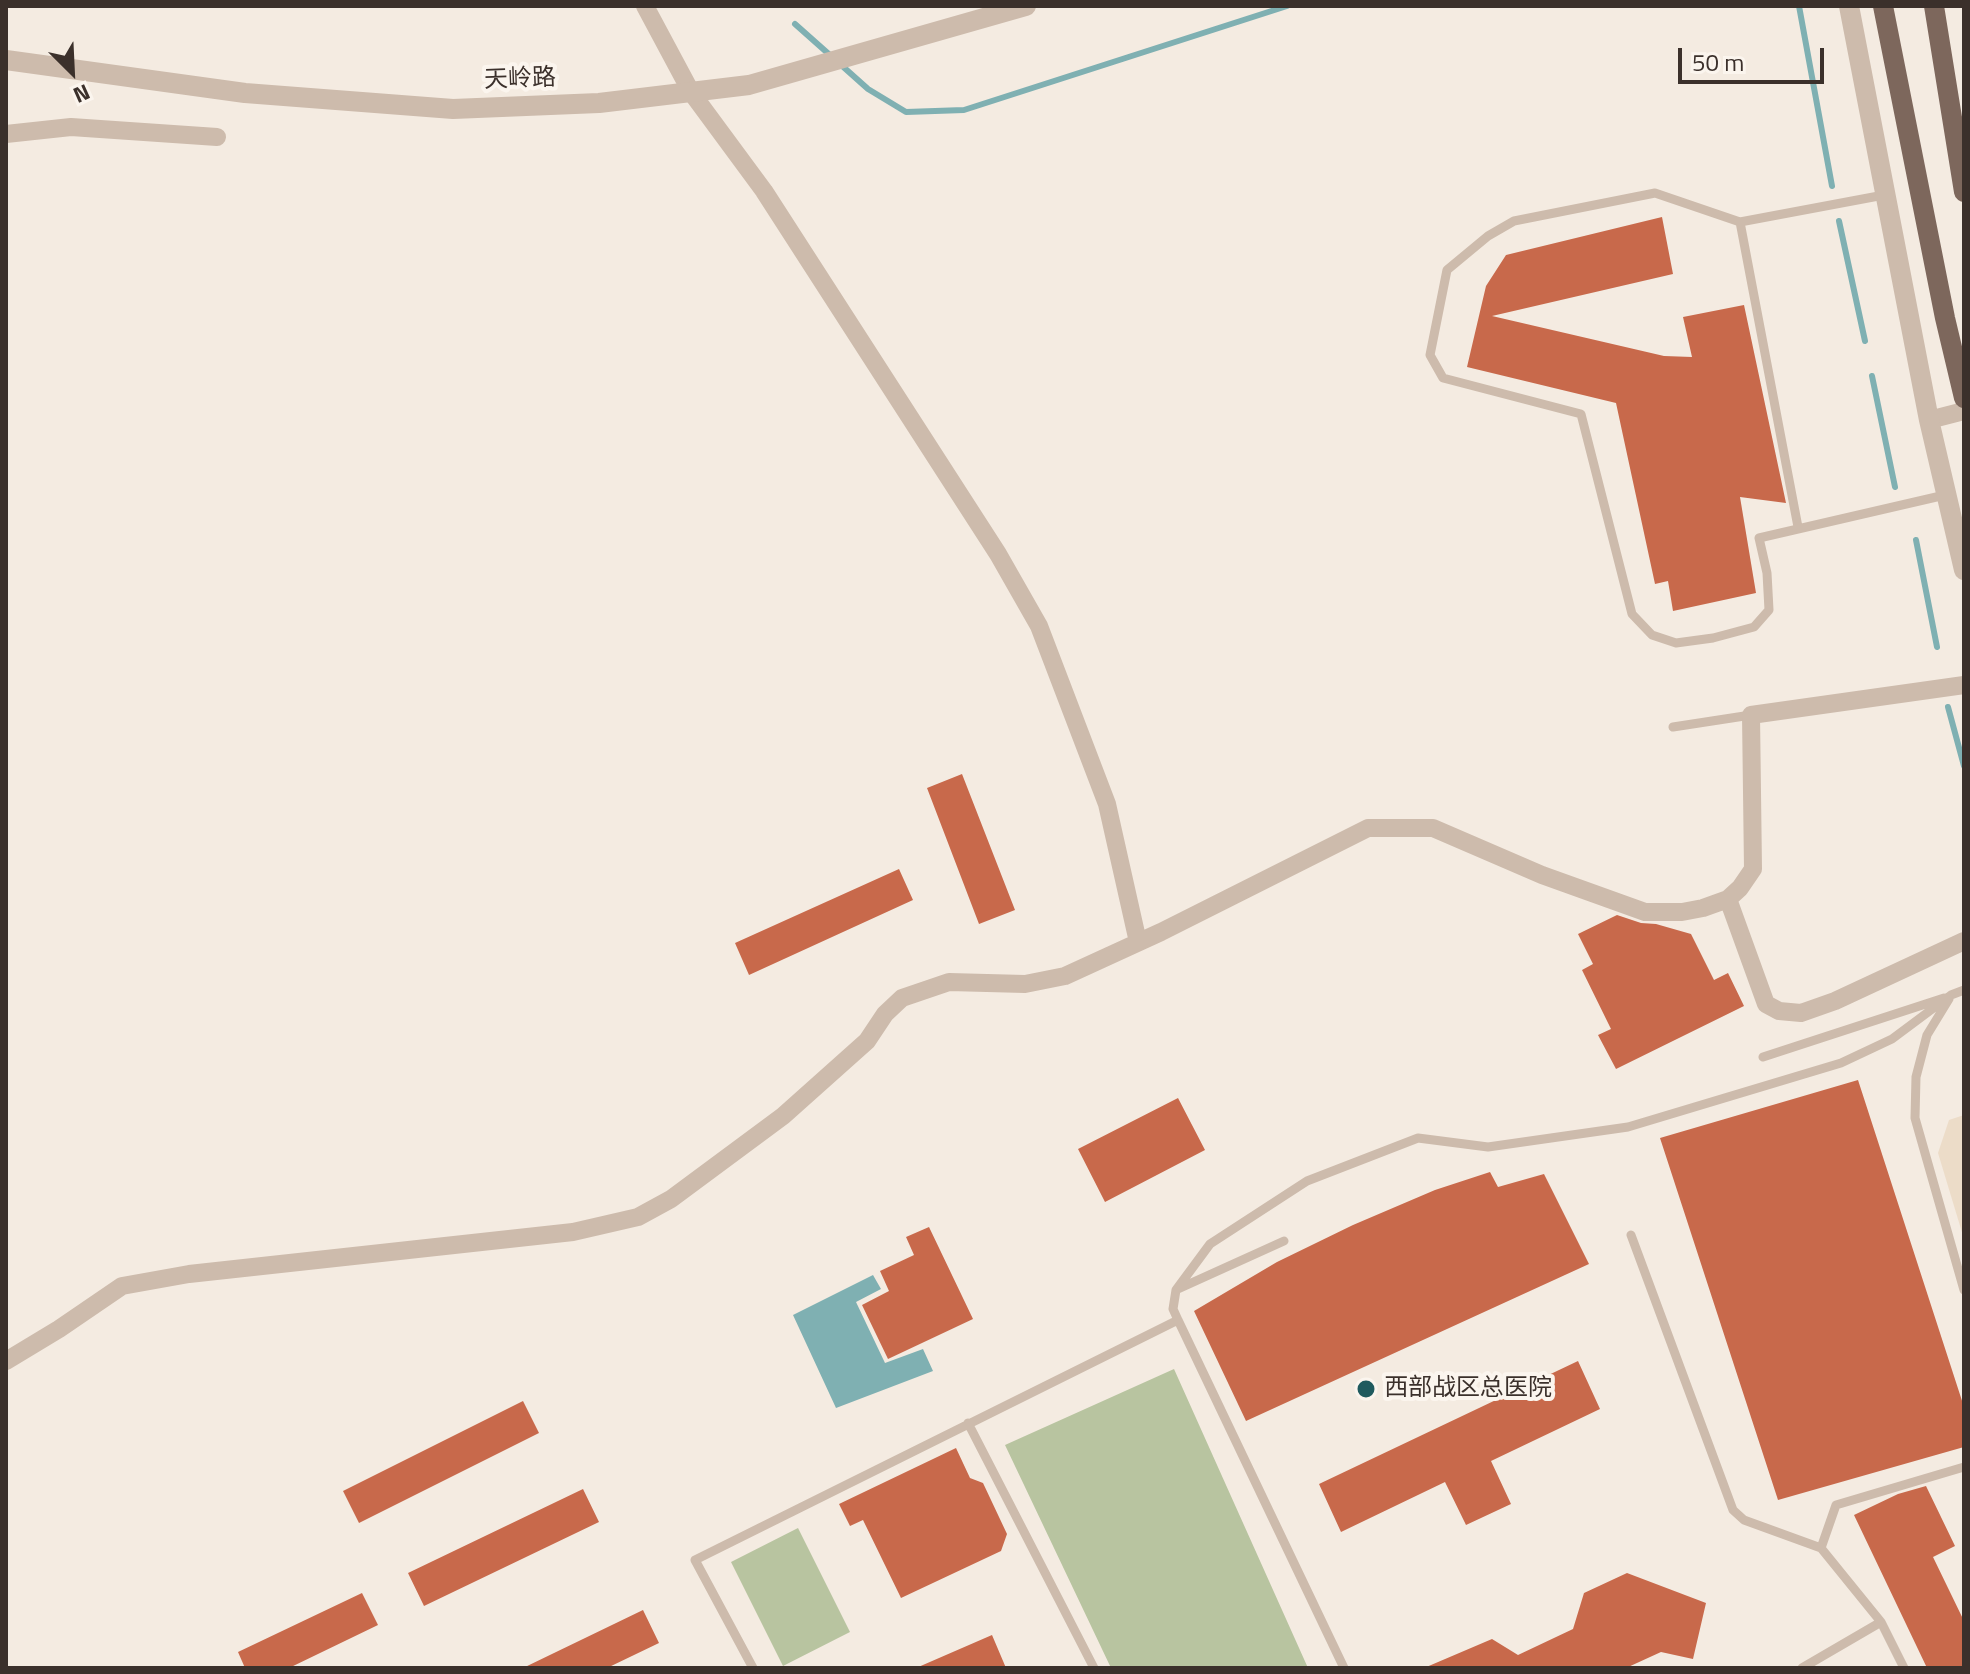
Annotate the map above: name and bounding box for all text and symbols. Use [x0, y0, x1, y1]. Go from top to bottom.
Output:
north arrow [32, 32, 112, 112]
scale bar [1682, 32, 1828, 82]
text: 50 m [1692, 44, 1744, 80]
street label: 天岭路 [484, 64, 556, 96]
text: N [68, 75, 96, 113]
place label: 西部战区总医院 [1384, 1375, 1552, 1403]
marker: 西部战区总医院 [1355, 1378, 1377, 1400]

